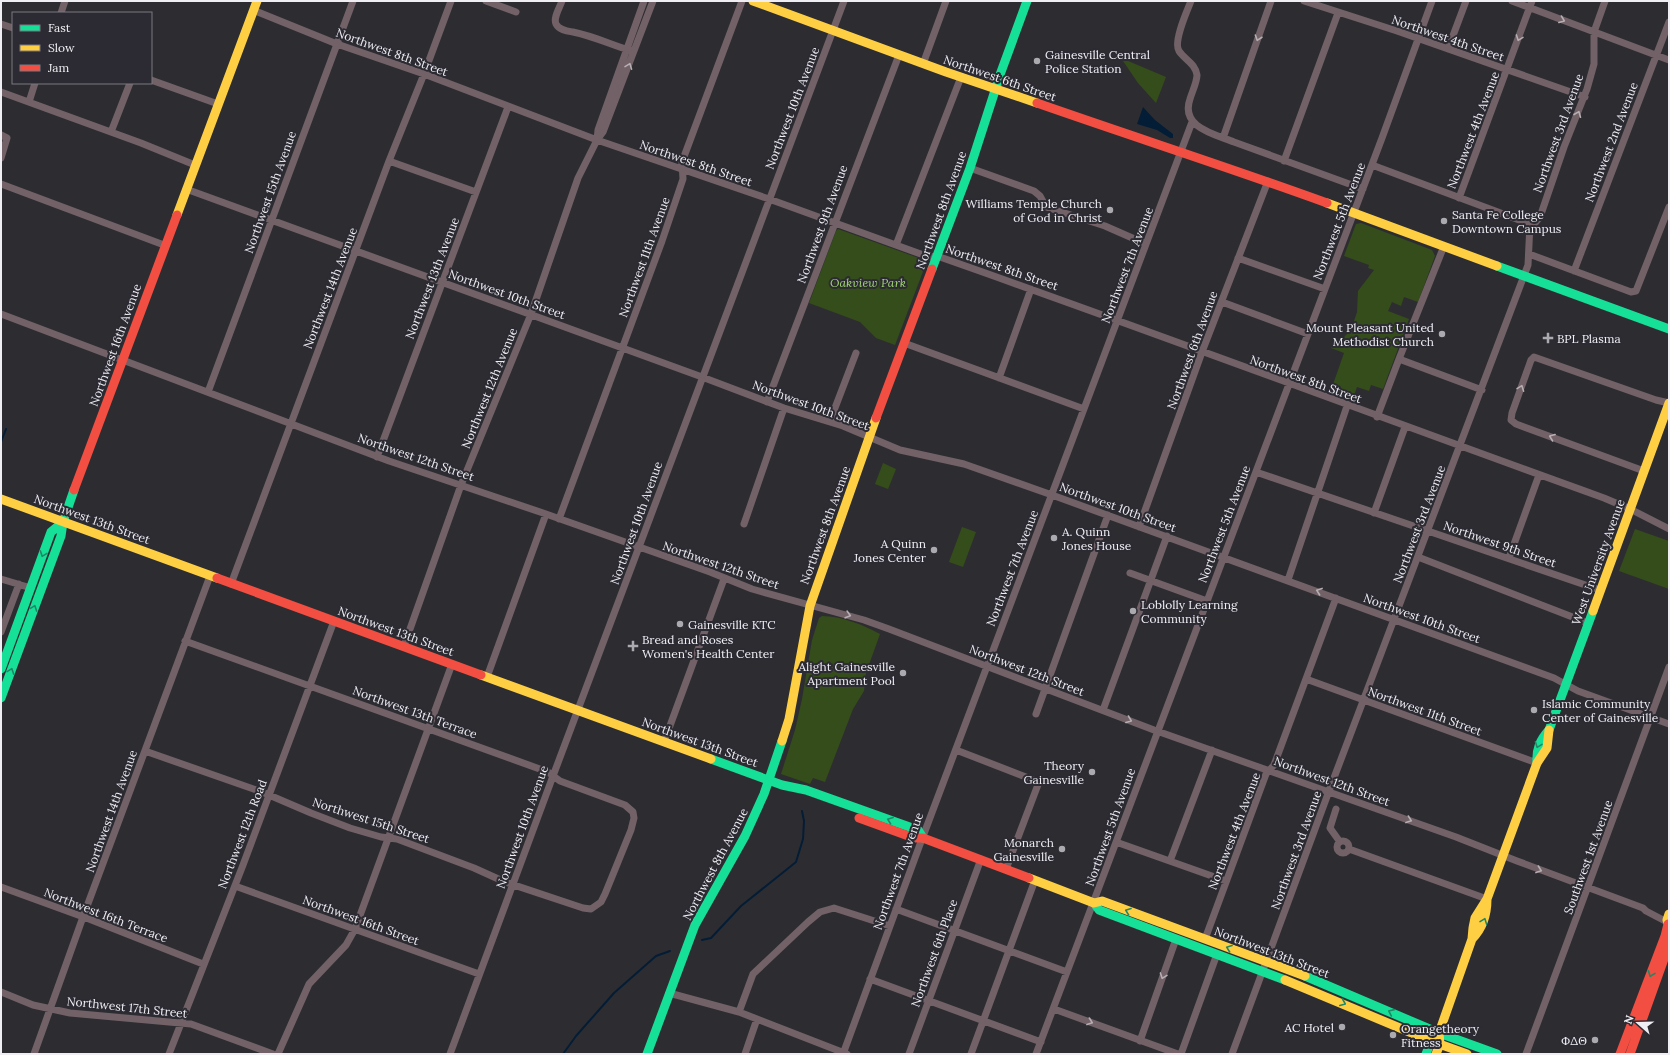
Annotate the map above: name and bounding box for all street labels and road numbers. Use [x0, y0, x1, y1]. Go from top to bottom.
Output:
street label: Northwest 4th Street [1390, 12, 1507, 64]
street label: Northwest 8th Street [334, 25, 450, 79]
street label: Northwest 10th Avenue [762, 44, 822, 171]
street label: Northwest 6th Street [942, 52, 1059, 104]
street label: Northwest 4th Avenue [1444, 69, 1503, 191]
street label: Northwest 3rd Avenue [1530, 71, 1587, 194]
street label: Northwest 2nd Avenue [1581, 79, 1641, 204]
street label: Northwest 15th Avenue [241, 128, 299, 255]
street label: Northwest 8th Street [638, 137, 755, 189]
street label: Northwest 8th Avenue [913, 148, 970, 271]
street label: Northwest 5th Avenue [1310, 160, 1369, 282]
street label: Northwest 9th Avenue [794, 162, 851, 285]
street label: Northwest 11th Avenue [615, 194, 673, 319]
street label: Northwest 7th Avenue [1098, 204, 1156, 325]
street label: Northwest 13th Avenue [402, 215, 462, 341]
street label: Northwest 14th Avenue [300, 225, 360, 351]
street label: Northwest 8th Street [944, 241, 1061, 293]
street label: Northwest 10th Street [447, 266, 568, 322]
street label: Northwest 16th Avenue [86, 281, 144, 408]
street label: Northwest 6th Avenue [1164, 288, 1221, 411]
street label: Northwest 12th Avenue [458, 325, 520, 451]
street label: Northwest 8th Street [1248, 352, 1364, 406]
street label: Northwest 10th Street [751, 377, 872, 433]
street label: Northwest 12th Street [356, 430, 477, 484]
street label: Northwest 10th Avenue [607, 459, 665, 587]
street label: Northwest 3rd Avenue [1390, 462, 1449, 585]
street label: Northwest 8th Avenue [797, 463, 854, 586]
street label: Northwest 5th Avenue [1195, 463, 1254, 585]
street label: Northwest 10th Street [1058, 479, 1179, 535]
street label: Northwest 13th Street [32, 491, 152, 547]
street label: West University Avenue [1568, 497, 1628, 627]
street label: Northwest 7th Avenue [983, 507, 1041, 628]
street label: Northwest 9th Street [1442, 518, 1559, 570]
street label: Northwest 12th Street [661, 538, 782, 592]
street label: Northwest 10th Street [1362, 590, 1483, 646]
street label: Northwest 13th Street [336, 603, 456, 659]
street label: Northwest 12th Street [967, 641, 1087, 699]
street label: Northwest 13th Terrace [351, 682, 480, 742]
street label: Northwest 11th Street [1366, 683, 1484, 739]
street label: Northwest 13th Street [640, 714, 760, 770]
street label: Northwest 14th Avenue [82, 747, 140, 874]
street label: Northwest 12th Street [1272, 753, 1392, 809]
street label: Northwest 10th Avenue [493, 763, 551, 891]
street label: Northwest 5th Avenue [1082, 765, 1139, 888]
street label: Northwest 4th Avenue [1205, 770, 1264, 892]
street label: Northwest 12th Road [214, 777, 270, 891]
street label: Northwest 3rd Avenue [1268, 788, 1325, 911]
street label: Northwest 15th Street [311, 794, 432, 846]
street label: Southwest 1st Avenue [1560, 797, 1616, 916]
street label: Northwest 8th Avenue [679, 805, 751, 923]
street label: Northwest 7th Avenue [870, 810, 926, 932]
street label: Northwest 16th Terrace [42, 884, 171, 946]
street label: Northwest 16th Street [301, 892, 422, 948]
street label: Northwest 6th Place [907, 896, 961, 1009]
street label: Northwest 13th Street [1212, 923, 1332, 981]
street label: Northwest 17th Street [66, 993, 188, 1021]

